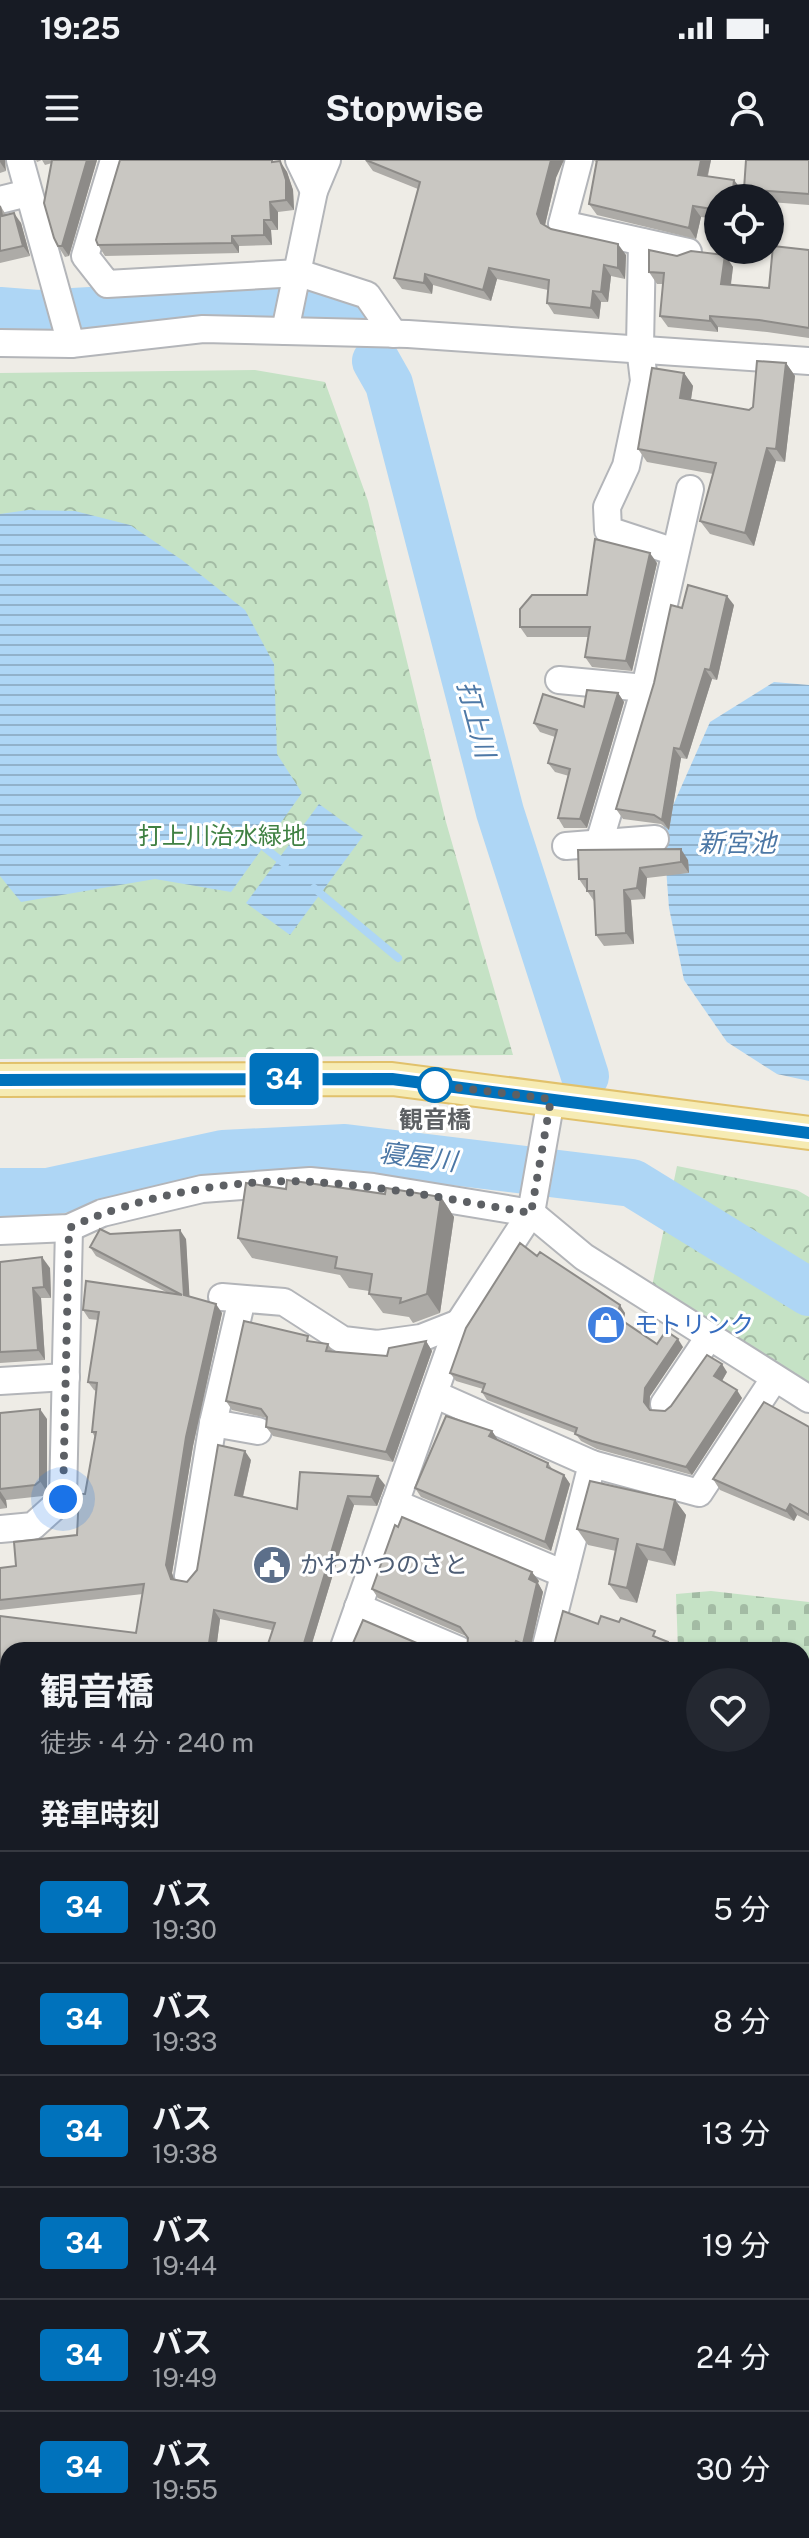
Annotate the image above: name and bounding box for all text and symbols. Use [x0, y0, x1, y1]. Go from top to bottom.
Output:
text: 19:25 [40, 10, 121, 46]
icon: menu [40, 86, 84, 130]
icon: person [725, 86, 769, 130]
text: Stopwise [325, 87, 484, 129]
map controls [704, 184, 784, 264]
button: locate [704, 184, 784, 264]
water label: 打上川 [451, 677, 502, 763]
park label: 打上川治水緑地 [138, 821, 306, 849]
water label: 新宮池 [698, 827, 779, 858]
line badge: 34 [248, 1053, 320, 1105]
text: 34 [266, 1062, 302, 1095]
marker: 観音橋 [418, 1068, 452, 1102]
place label: 観音橋 [399, 1105, 471, 1133]
water label: 寝屋川 [377, 1136, 462, 1177]
shop icon: モトリンク [585, 1304, 627, 1346]
place label: モトリンク [634, 1310, 754, 1338]
your location [43, 1479, 83, 1519]
public building icon: かわかつのさと [251, 1544, 293, 1586]
place label: かわかつのさと [300, 1550, 468, 1578]
button: heart [686, 1668, 770, 1752]
text: 観音橋 [40, 1669, 154, 1714]
text: 徒歩 · 4 分 · 240 m [40, 1727, 254, 1758]
text: 発車時刻 [40, 1796, 160, 1832]
text: バス [152, 1876, 212, 1912]
text: 34 [66, 1890, 102, 1923]
text: 5 分 [713, 1891, 770, 1927]
text: 19:30 [152, 1914, 217, 1945]
text: バス [152, 1988, 212, 2024]
text: 34 [66, 2002, 102, 2035]
text: 8 分 [713, 2003, 770, 2039]
text: 19:33 [152, 2026, 217, 2057]
text: バス [152, 2100, 212, 2136]
text: 34 [66, 2114, 102, 2147]
text: 13 分 [702, 2115, 770, 2151]
text: 19:38 [152, 2138, 218, 2169]
text: バス [152, 2212, 212, 2248]
text: 34 [66, 2226, 102, 2259]
text: 19 分 [702, 2227, 770, 2263]
text: 19:44 [152, 2250, 217, 2281]
text: バス [152, 2324, 212, 2360]
text: 34 [66, 2338, 102, 2371]
text: 24 分 [696, 2339, 770, 2375]
text: 19:49 [152, 2362, 217, 2393]
text: バス [152, 2436, 212, 2472]
text: 34 [66, 2450, 102, 2483]
text: 30 分 [696, 2451, 770, 2487]
text: 19:55 [152, 2474, 218, 2505]

